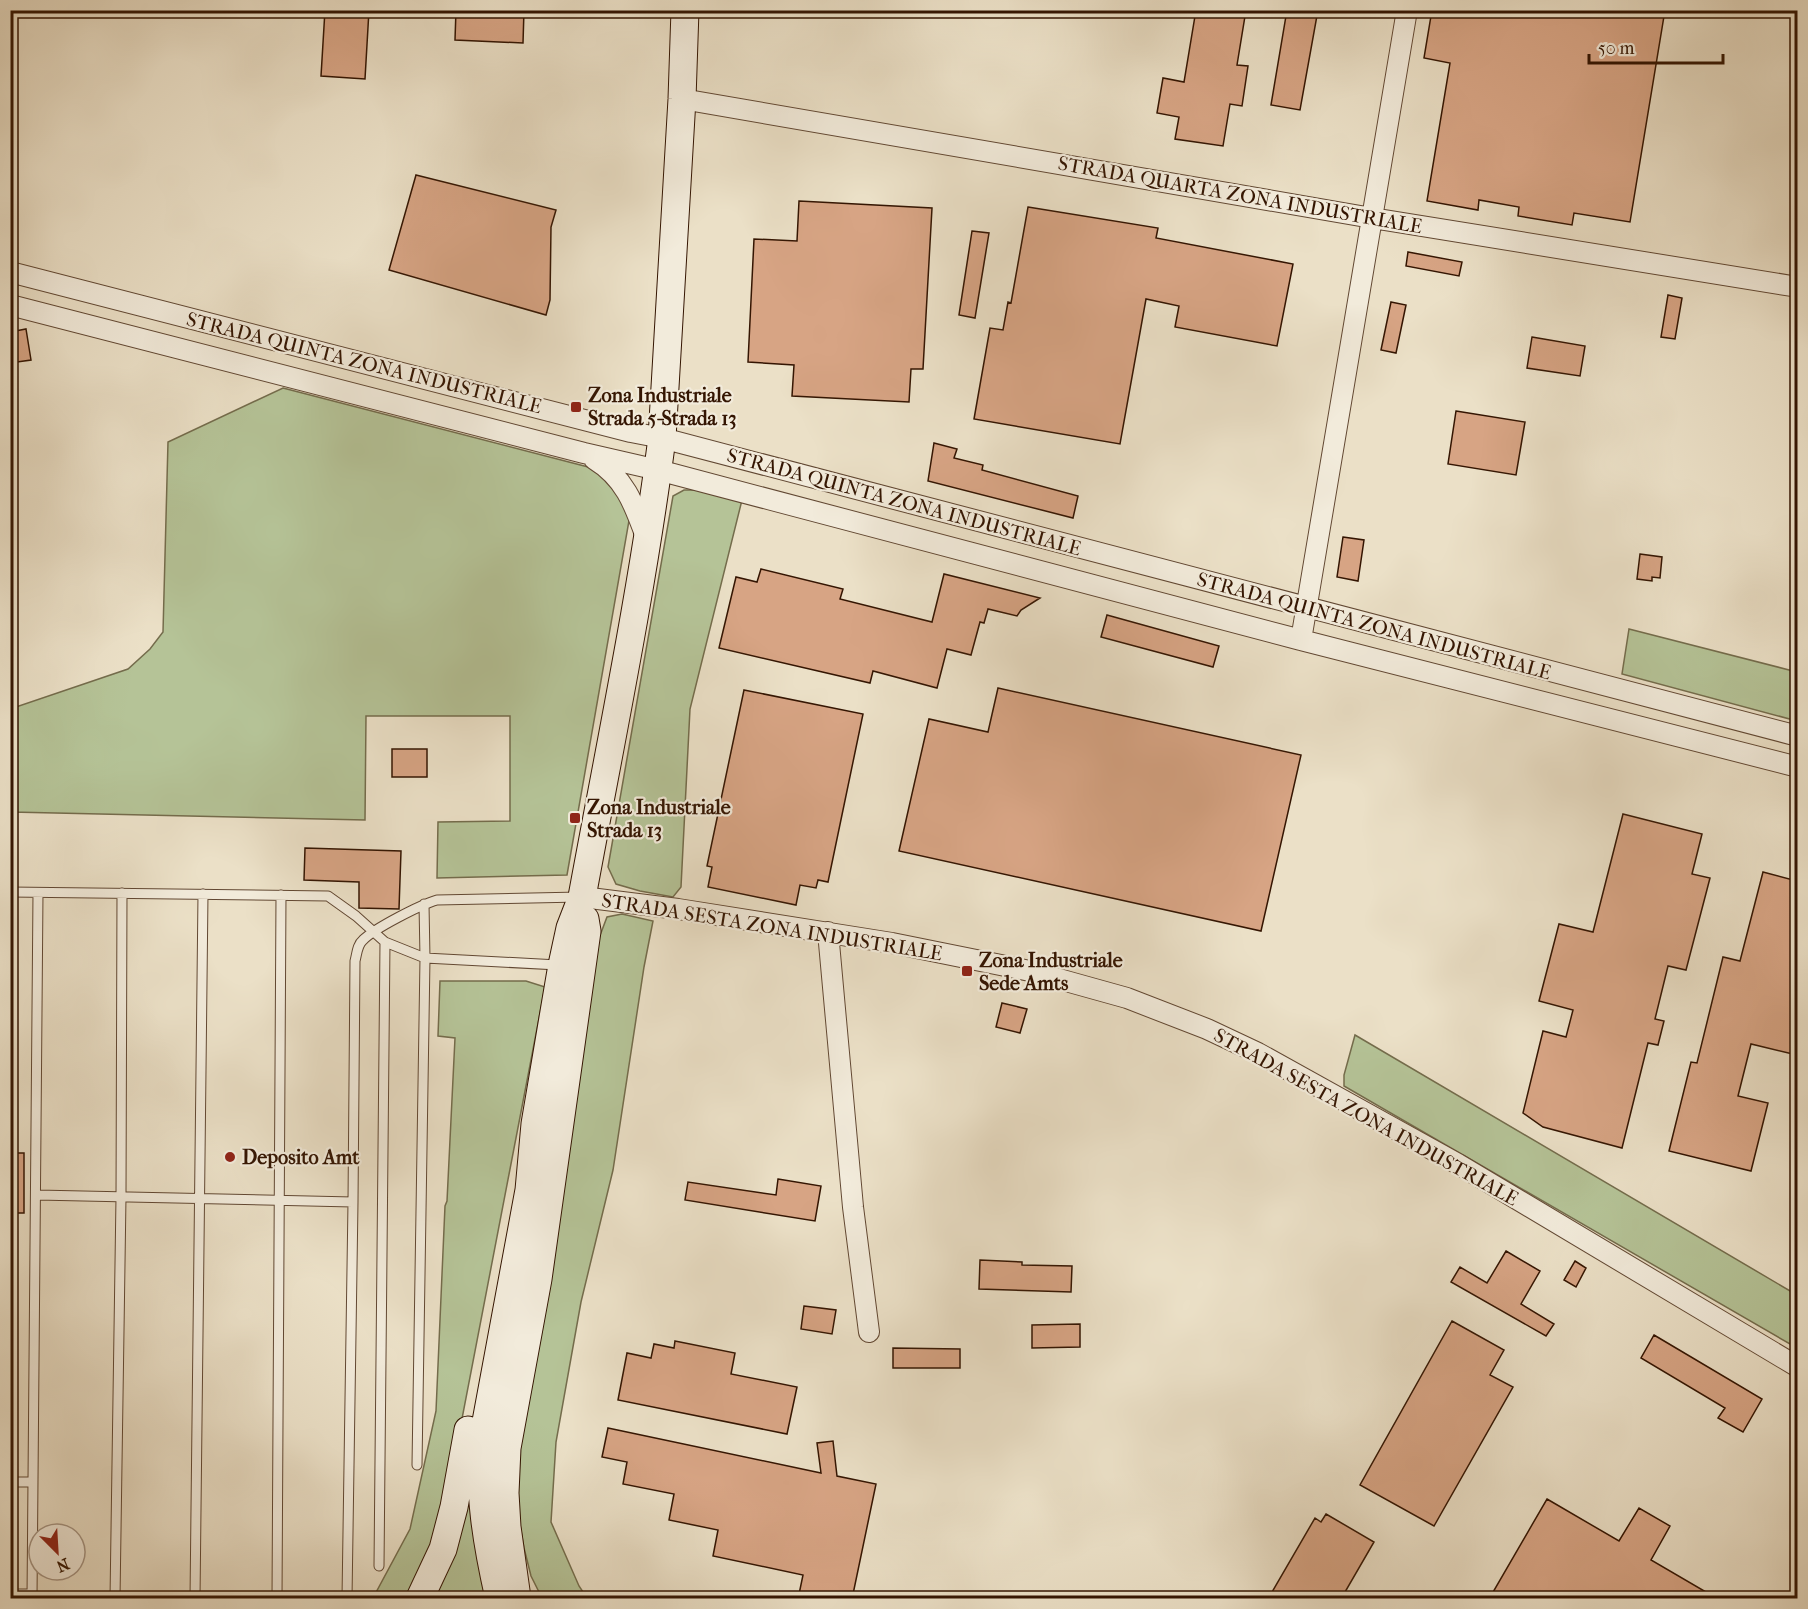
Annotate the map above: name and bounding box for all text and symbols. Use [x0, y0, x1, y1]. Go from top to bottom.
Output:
scale bar [1589, 27, 1722, 65]
text: 50 m [1598, 38, 1635, 59]
street label: STRADA QUARTA ZONA INDUSTRIALE [1056, 152, 1424, 238]
street label: STRADA QUINTA ZONA INDUSTRIALE [184, 308, 544, 418]
place label: Zona Industriale Strada 5-Strada 13 [588, 384, 736, 430]
marker: Zona Industriale Strada 5-Strada 13 [569, 400, 583, 414]
street label: STRADA QUINTA ZONA INDUSTRIALE [725, 444, 1083, 560]
street label: STRADA QUINTA ZONA INDUSTRIALE [1195, 568, 1553, 684]
place label: Zona Industriale Strada 13 [587, 796, 731, 842]
marker: Zona Industriale Strada 13 [568, 811, 582, 825]
street label: STRADA SESTA ZONA INDUSTRIALE [600, 889, 944, 965]
place label: Zona Industriale Sede Amts [979, 949, 1123, 995]
marker: Zona Industriale Sede Amts [960, 964, 974, 978]
street label: STRADA SESTA ZONA INDUSTRIALE [1210, 1023, 1522, 1211]
place label: Deposito Amt [242, 1146, 360, 1169]
marker: Deposito Amt [223, 1150, 237, 1164]
north arrow [27, 1522, 87, 1582]
text: N [53, 1554, 72, 1577]

